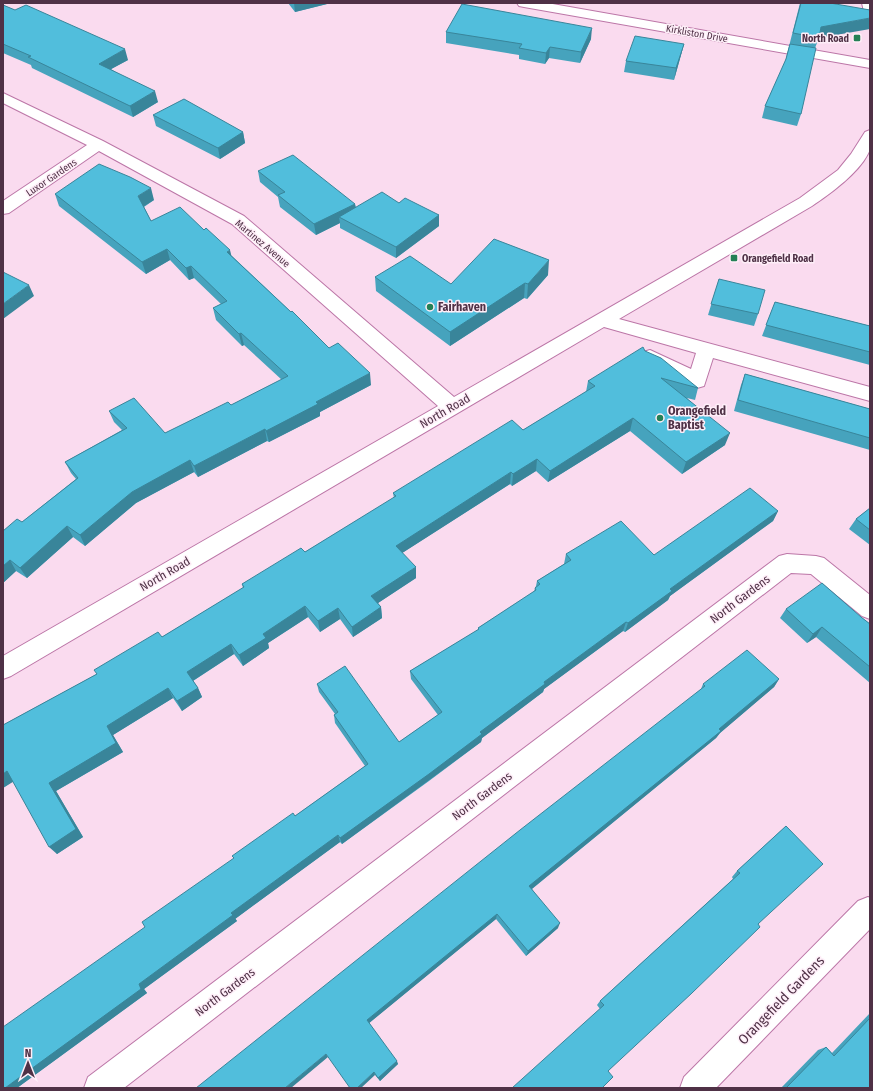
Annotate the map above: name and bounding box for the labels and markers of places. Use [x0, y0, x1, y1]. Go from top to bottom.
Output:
place label: North Road [802, 33, 849, 45]
marker: North Road [852, 33, 862, 43]
marker: Orangefield Road [729, 253, 739, 263]
place label: Orangefield Road [742, 253, 814, 265]
place label: Fairhaven [438, 300, 486, 314]
marker: Fairhaven [425, 302, 435, 312]
place label: Orangefield Baptist [668, 404, 726, 432]
marker: Orangefield Baptist [655, 413, 665, 423]

